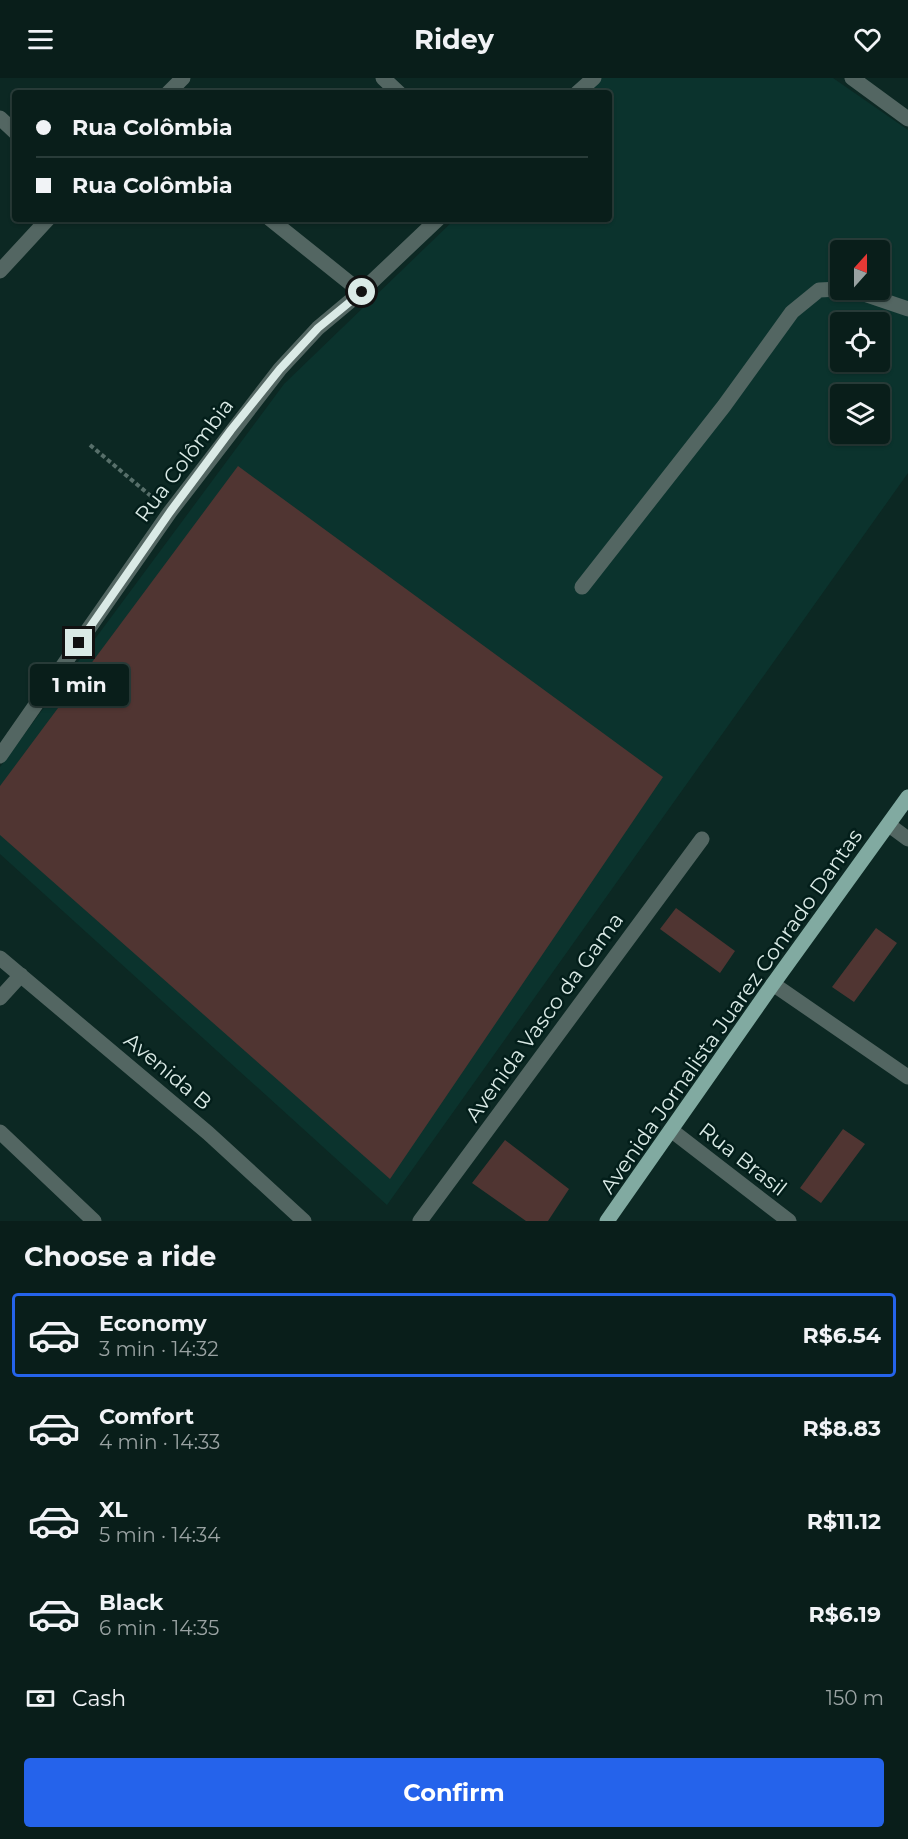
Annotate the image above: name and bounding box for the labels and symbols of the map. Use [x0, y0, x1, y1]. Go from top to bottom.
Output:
north arrow [830, 240, 890, 300]
route start [348, 278, 375, 305]
street label: Rua Colômbia [129, 393, 239, 527]
route end [65, 629, 92, 656]
callout: 1 min [29, 664, 128, 706]
street label: Avenida Jornalista Juarez Conrado Dantas [595, 824, 867, 1198]
street label: Avenida Vasco da Gama [460, 908, 628, 1126]
street label: Avenida B [119, 1027, 217, 1115]
street label: Rua Brasil [694, 1117, 792, 1201]

